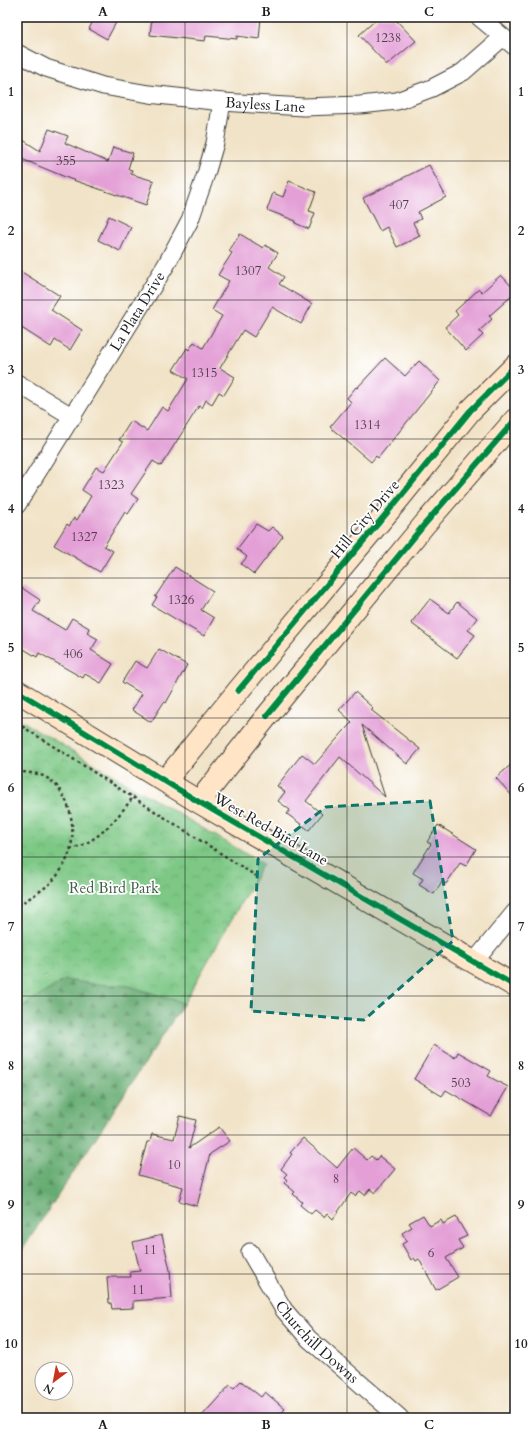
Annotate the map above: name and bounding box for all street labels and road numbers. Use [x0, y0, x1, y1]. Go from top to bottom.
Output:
street label: Bayless Lane [225, 92, 306, 117]
street label: La Plata Drive [105, 267, 170, 355]
street label: Hill City Drive [326, 475, 404, 563]
street label: West Red Bird Lane [209, 788, 332, 870]
street label: Churchill Downs [271, 1297, 363, 1388]

